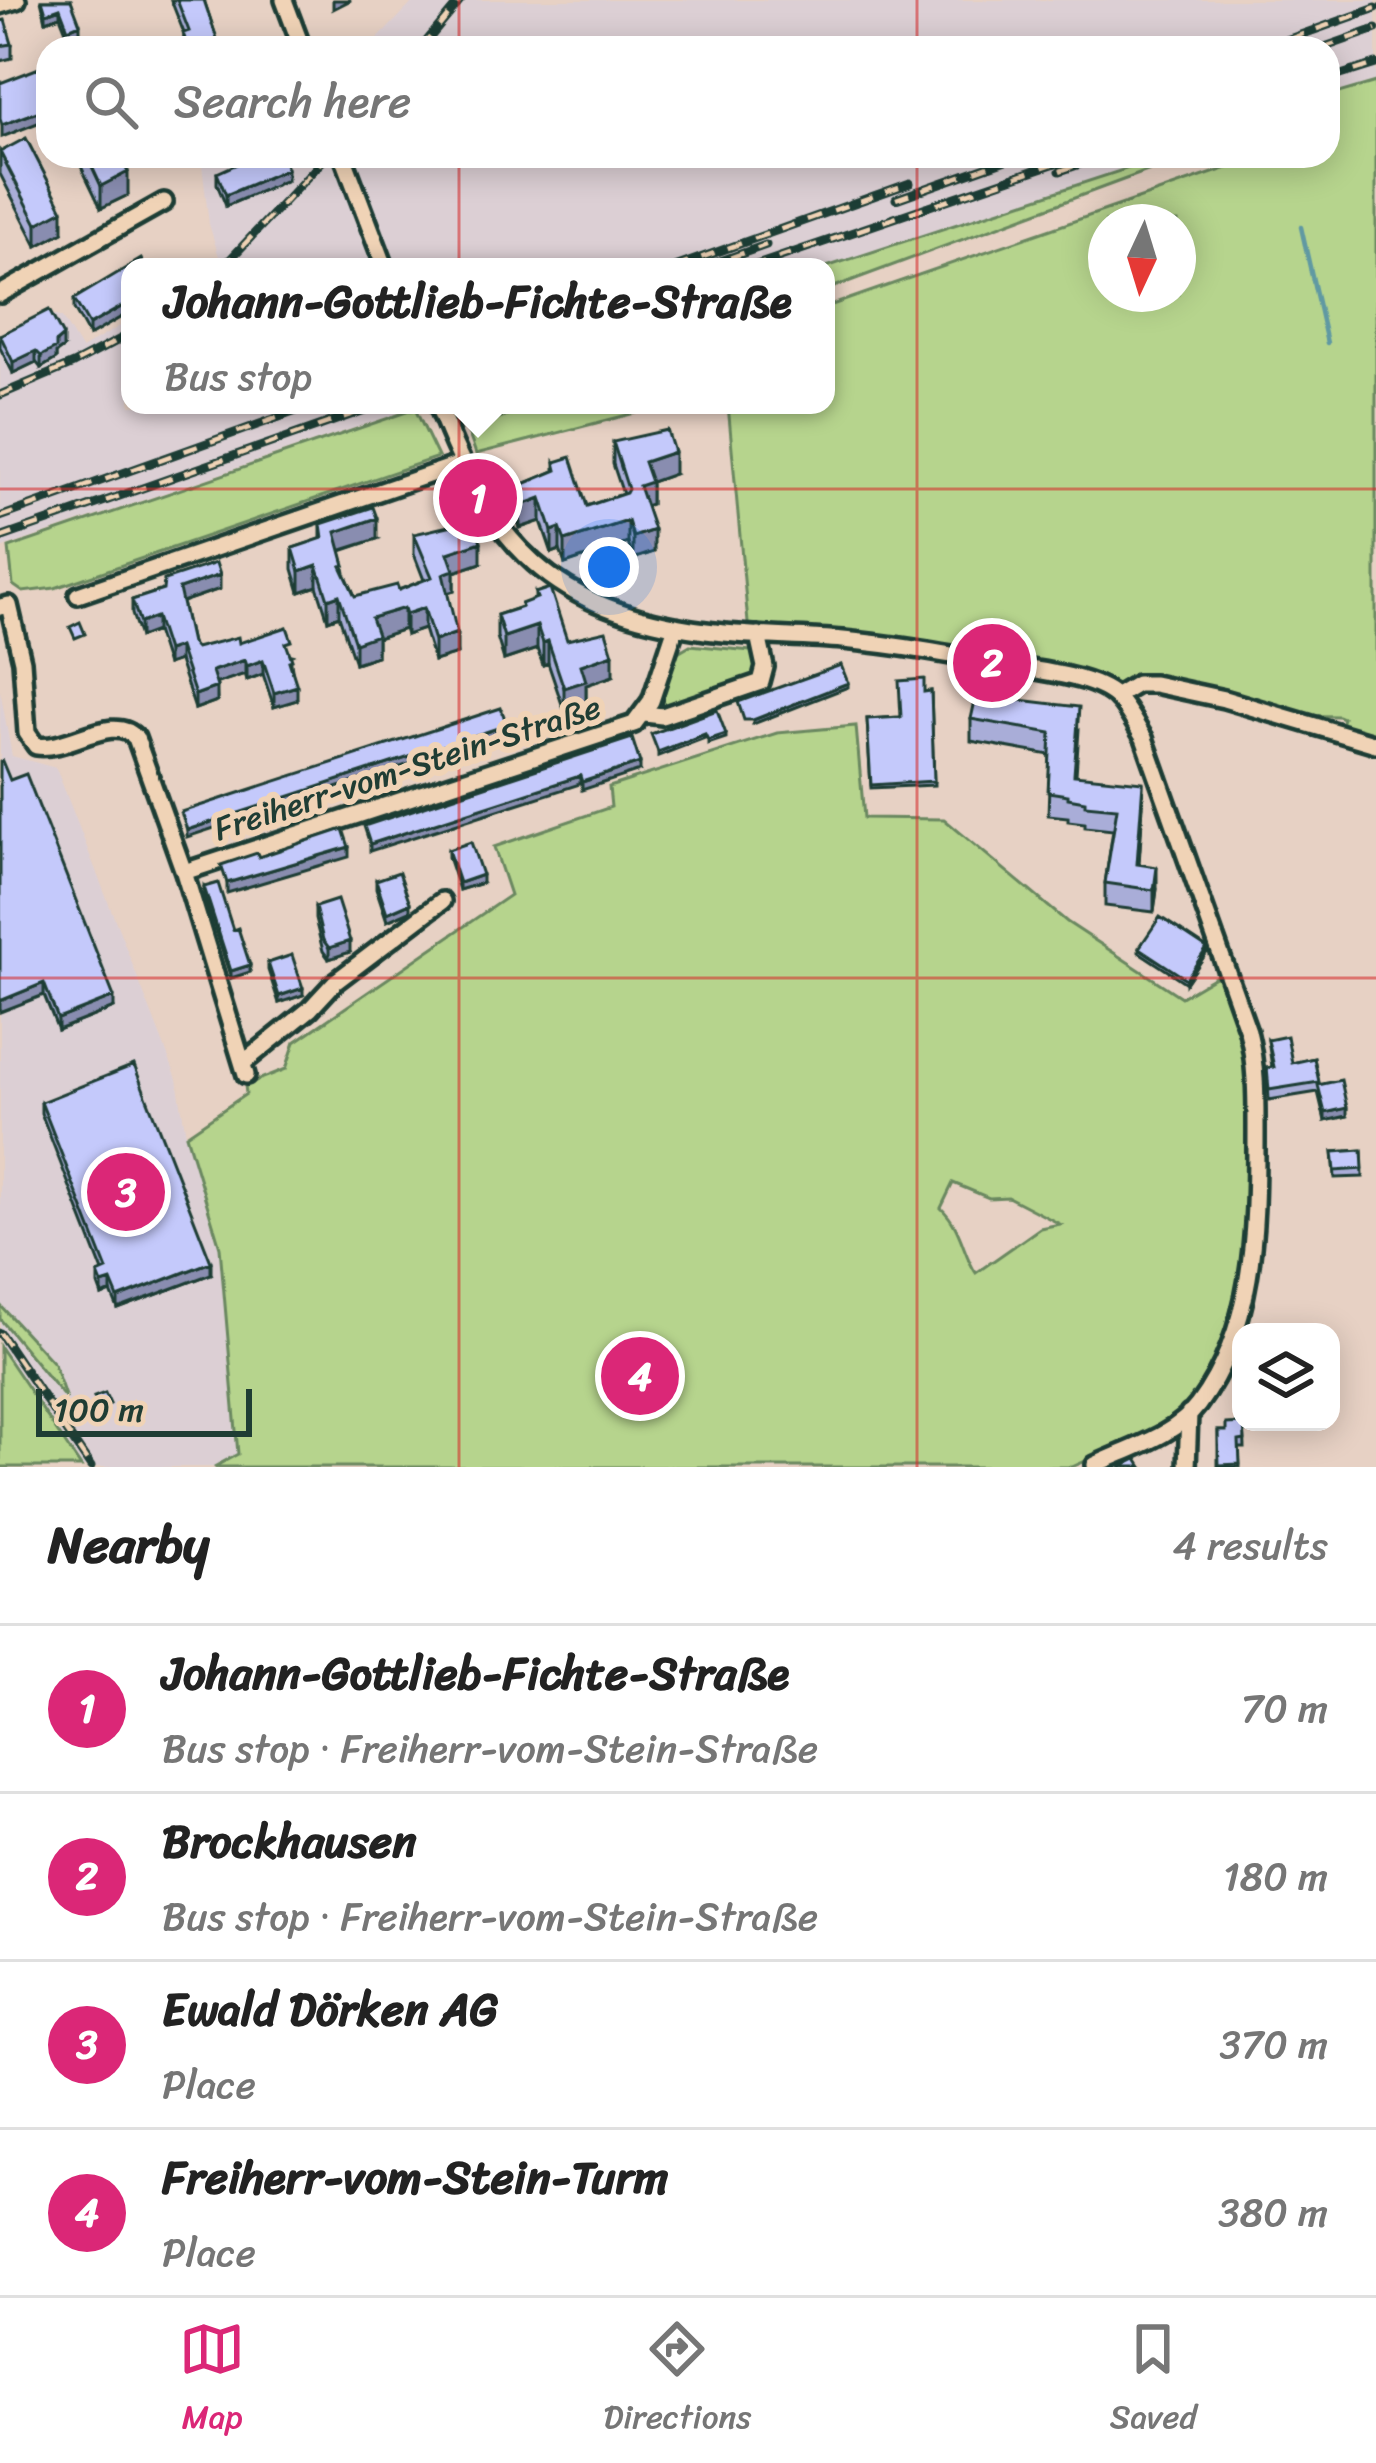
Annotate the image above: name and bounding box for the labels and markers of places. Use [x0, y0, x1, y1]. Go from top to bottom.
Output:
pin: 1 [439, 453, 517, 543]
pin: 2 [953, 618, 1031, 708]
pin: 3 [87, 1147, 165, 1237]
pin: 4 [601, 1331, 679, 1421]

